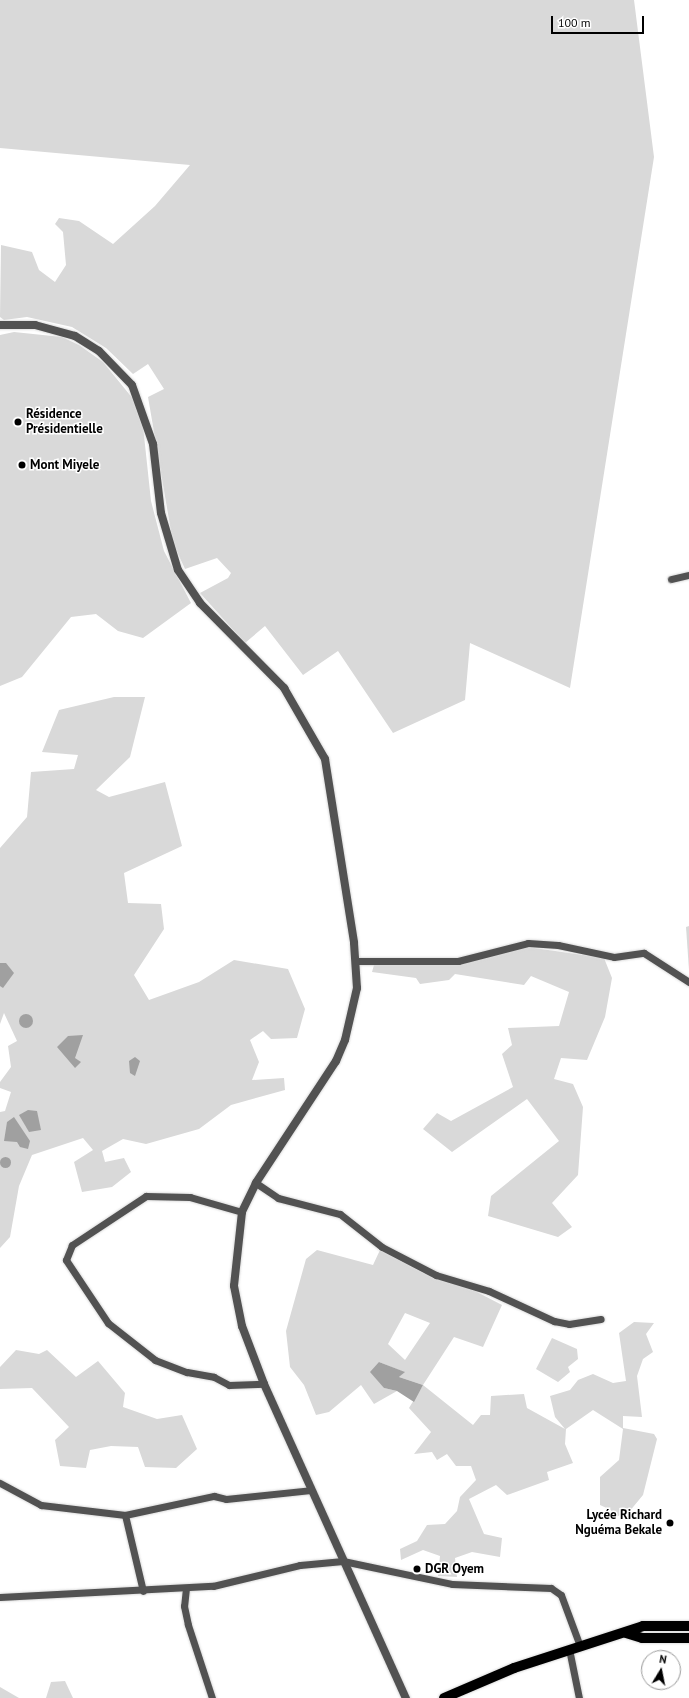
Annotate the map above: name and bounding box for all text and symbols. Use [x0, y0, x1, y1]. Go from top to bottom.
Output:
scale bar [553, 8, 646, 34]
text: 100 m [558, 15, 591, 30]
place label: Résidence Présidentielle [26, 407, 103, 438]
marker: Résidence Présidentielle [13, 417, 23, 427]
place label: Mont Miyele [30, 457, 99, 473]
marker: Mont Miyele [17, 460, 27, 470]
place label: Lycée Richard Nguéma Bekale [575, 1508, 662, 1539]
marker: Lycée Richard Nguéma Bekale [665, 1518, 675, 1528]
place label: DGR Oyem [425, 1561, 484, 1577]
marker: DGR Oyem [412, 1564, 422, 1574]
north arrow [641, 1650, 681, 1690]
text: N [658, 1652, 668, 1667]

